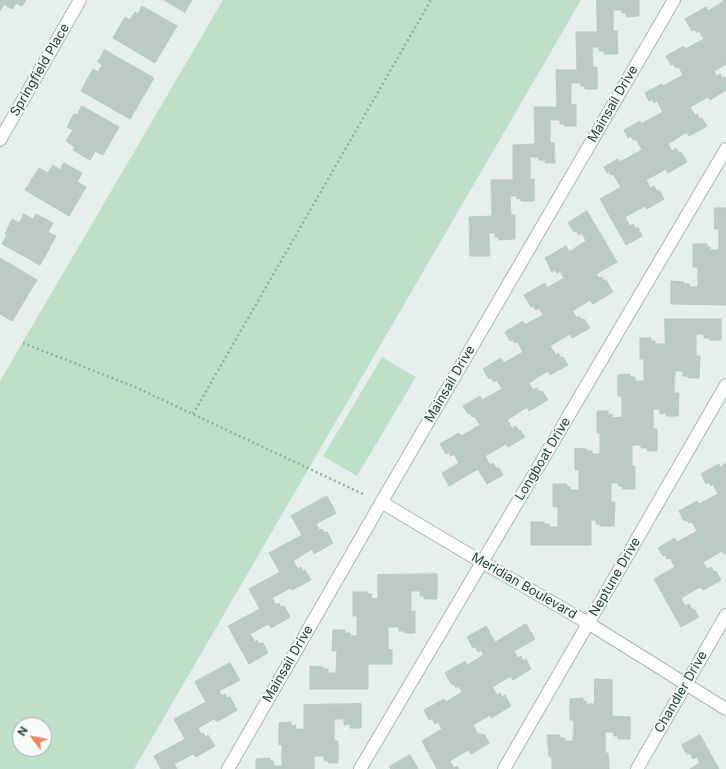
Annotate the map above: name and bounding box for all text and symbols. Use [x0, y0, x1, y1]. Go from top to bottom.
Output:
street label: Springfield Place [7, 21, 73, 119]
street label: Mainsail Drive [585, 63, 641, 145]
street label: Mainsail Drive [422, 343, 478, 425]
street label: Longboat Drive [512, 415, 574, 503]
street label: Neptune Drive [586, 535, 644, 619]
street label: Meridian Boulevard [469, 550, 579, 622]
street label: Mainsail Drive [260, 623, 316, 705]
street label: Chandler Drive [651, 648, 711, 736]
north arrow [12, 717, 52, 757]
text: N [15, 724, 31, 738]

